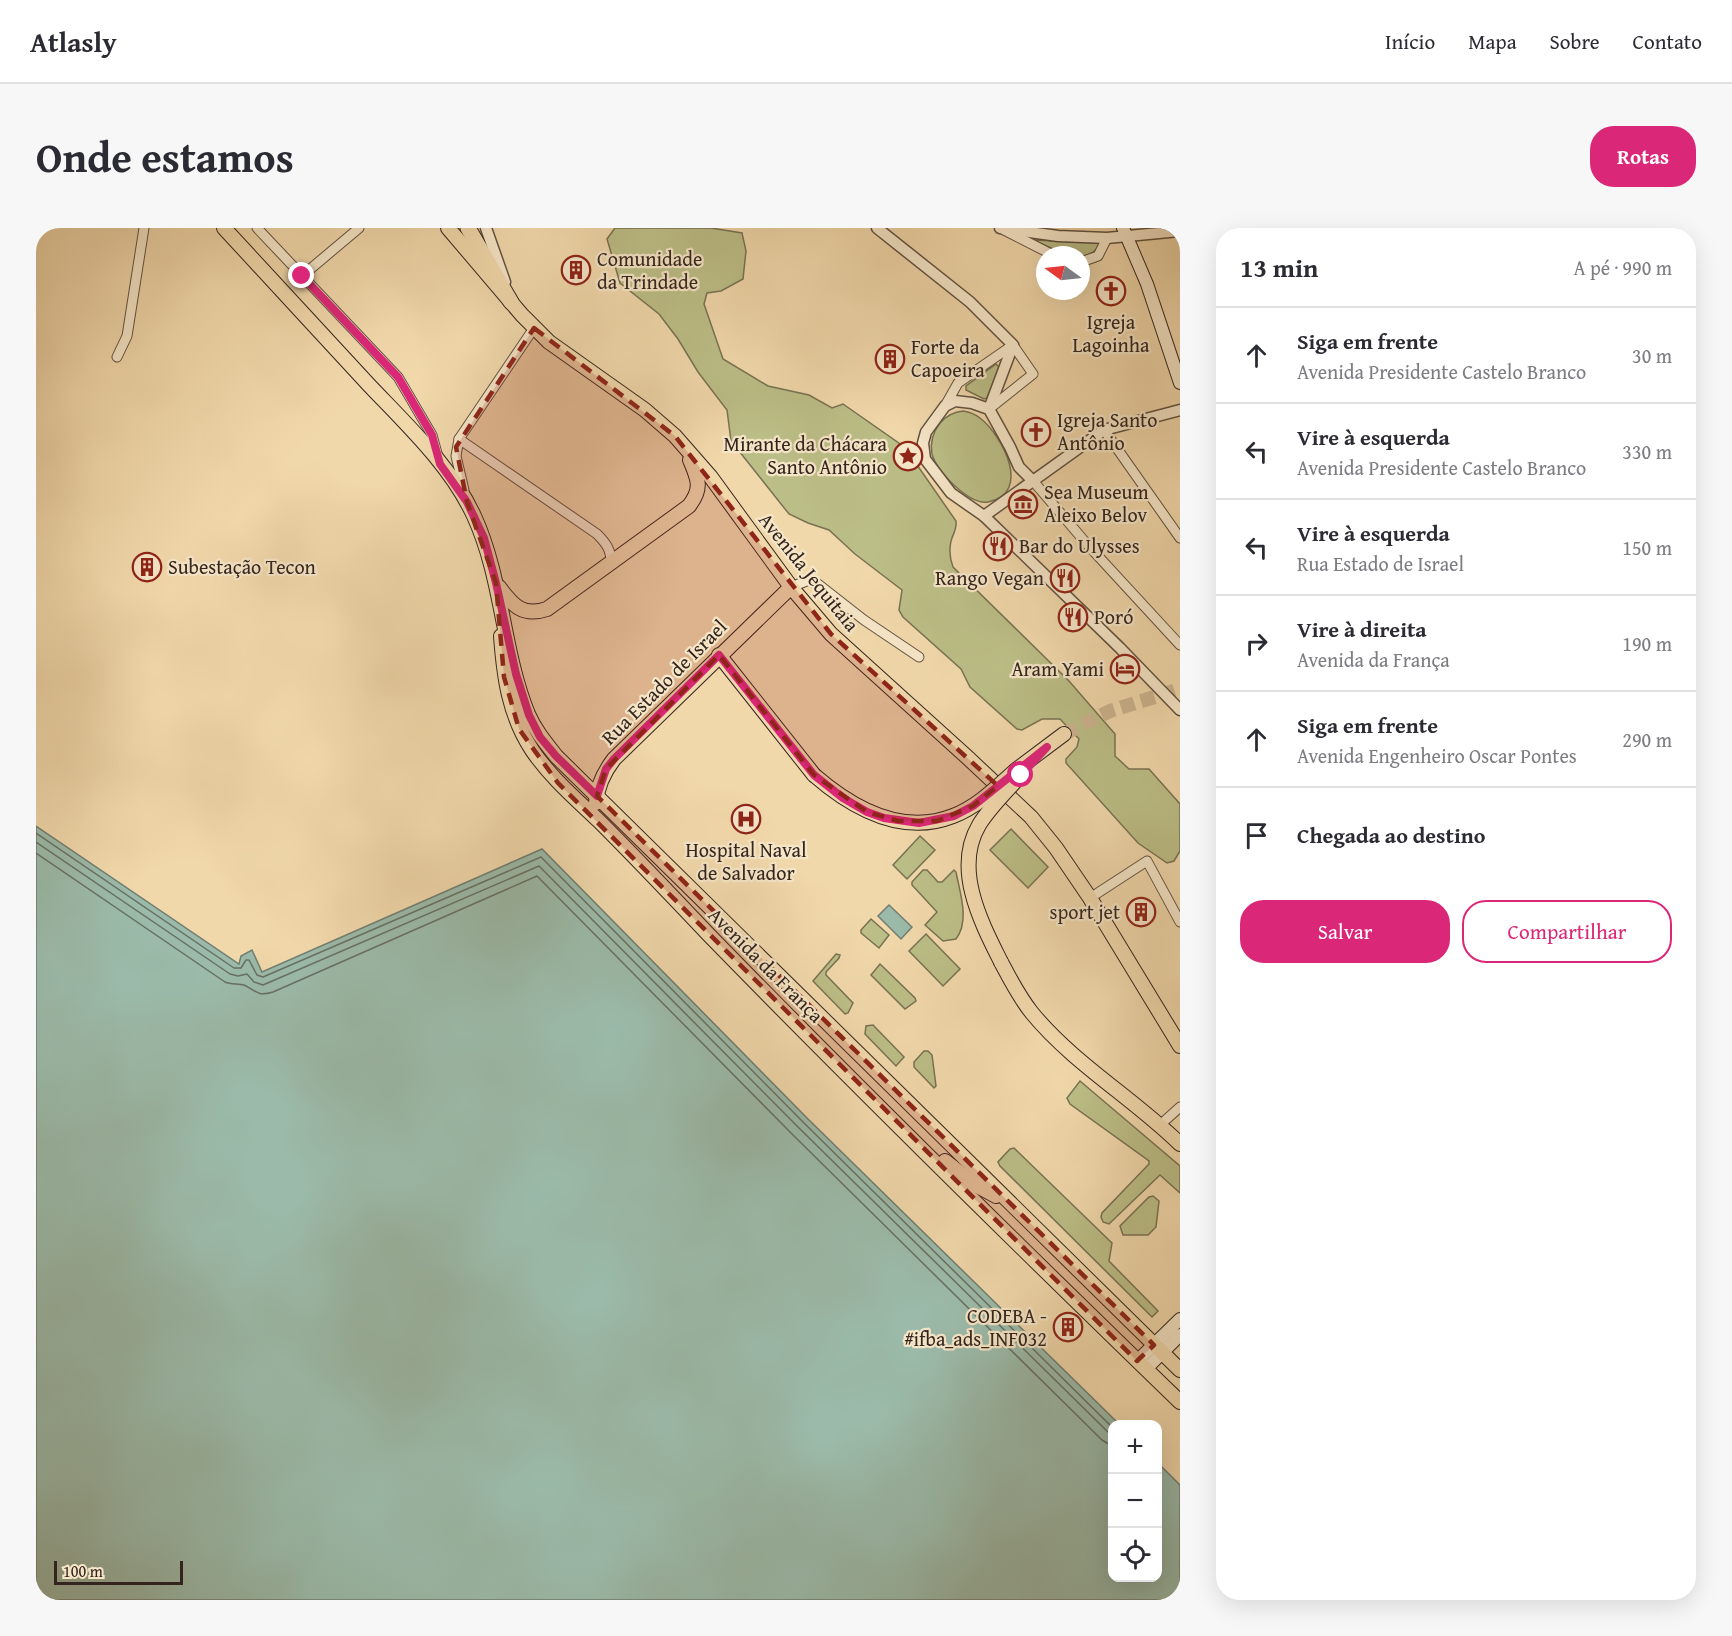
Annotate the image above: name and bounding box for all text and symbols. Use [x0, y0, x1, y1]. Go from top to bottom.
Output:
text: Atlasly [30, 21, 117, 62]
text: Início [1385, 26, 1435, 57]
text: Mapa [1468, 26, 1517, 57]
text: Sobre [1550, 26, 1600, 57]
text: Contato [1633, 26, 1702, 57]
text: Onde estamos [36, 126, 294, 187]
button: Rotas [1590, 126, 1696, 187]
place label: Comunidade da Trindade [597, 244, 702, 296]
north arrow [1036, 246, 1090, 300]
text: 13 min [1240, 248, 1318, 287]
text: A pé · 990 m [1574, 253, 1672, 282]
building icon: Comunidade da Trindade [560, 254, 592, 286]
route end [288, 262, 314, 288]
church icon: Igreja Lagoinha [1095, 275, 1127, 307]
place label: Igreja Lagoinha [1073, 307, 1150, 359]
text: Siga em frente [1297, 325, 1438, 357]
place label: Forte da Capoeira [911, 332, 985, 384]
icon: ahead [1240, 339, 1273, 372]
text: 30 m [1632, 341, 1672, 370]
building icon: Forte da Capoeira [874, 343, 906, 375]
text: Avenida Presidente Castelo Branco [1297, 357, 1586, 386]
place label: Igreja Santo Antônio [1057, 405, 1157, 457]
church icon: Igreja Santo Antônio [1020, 416, 1052, 448]
text: Vire à esquerda [1297, 421, 1450, 453]
place label: Mirante da Chácara Santo Antônio [724, 429, 888, 481]
icon: left [1240, 435, 1273, 468]
text: 330 m [1622, 437, 1672, 466]
place icon: Mirante da Chácara Santo Antônio [892, 440, 924, 472]
text: Avenida Presidente Castelo Branco [1297, 453, 1586, 482]
place label: Sea Museum Aleixo Belov [1044, 477, 1149, 529]
museum icon: Sea Museum Aleixo Belov [1007, 488, 1039, 520]
street label: Avenida Jequitaia [752, 506, 867, 638]
text: Vire à esquerda [1297, 517, 1450, 549]
restaurant icon: Bar do Ulysses [982, 530, 1014, 562]
place label: Bar do Ulysses [1019, 531, 1140, 560]
icon: left [1240, 531, 1273, 564]
text: 150 m [1622, 533, 1672, 562]
text: Rua Estado de Israel [1297, 549, 1464, 578]
building icon: Subestação Tecon [131, 551, 163, 583]
place label: Subestação Tecon [168, 552, 316, 581]
restaurant icon: Rango Vegan [1049, 562, 1081, 594]
place label: Rango Vegan [935, 563, 1044, 592]
restaurant icon: Poró [1057, 601, 1089, 633]
place label: Poró [1094, 602, 1133, 631]
street label: Rua Estado de Israel [594, 612, 733, 751]
text: Vire à direita [1297, 613, 1427, 645]
icon: right [1240, 627, 1273, 660]
text: 190 m [1622, 629, 1672, 658]
text: Avenida da França [1297, 645, 1450, 674]
hotel icon: Aram Yami [1109, 653, 1141, 685]
place label: Aram Yami [1011, 654, 1104, 683]
text: Siga em frente [1297, 709, 1438, 741]
icon: ahead [1240, 723, 1273, 756]
text: 290 m [1622, 725, 1672, 754]
text: Avenida Engenheiro Oscar Pontes [1297, 741, 1577, 770]
route start [1007, 761, 1033, 787]
hospital icon: Hospital Naval de Salvador [730, 803, 762, 835]
icon: arrive [1240, 819, 1273, 852]
text: Chegada ao destino [1297, 819, 1485, 851]
place label: Hospital Naval de Salvador [685, 835, 807, 887]
building icon: sport jet [1125, 896, 1157, 928]
place label: sport jet [1050, 897, 1120, 926]
street label: Avenida da França [702, 900, 831, 1029]
button: Salvar [1240, 900, 1450, 963]
button: Compartilhar [1462, 900, 1672, 963]
place label: CODEBA - #ifba_ads_INF032 [904, 1301, 1047, 1353]
building icon: CODEBA - #ifba_ads_INF032 [1052, 1311, 1084, 1343]
map controls [1108, 1420, 1162, 1582]
button: + [1108, 1420, 1162, 1474]
button: − [1108, 1474, 1162, 1528]
button: locate [1108, 1528, 1162, 1582]
scale bar [54, 1558, 183, 1586]
text: 100 m [63, 1559, 103, 1583]

